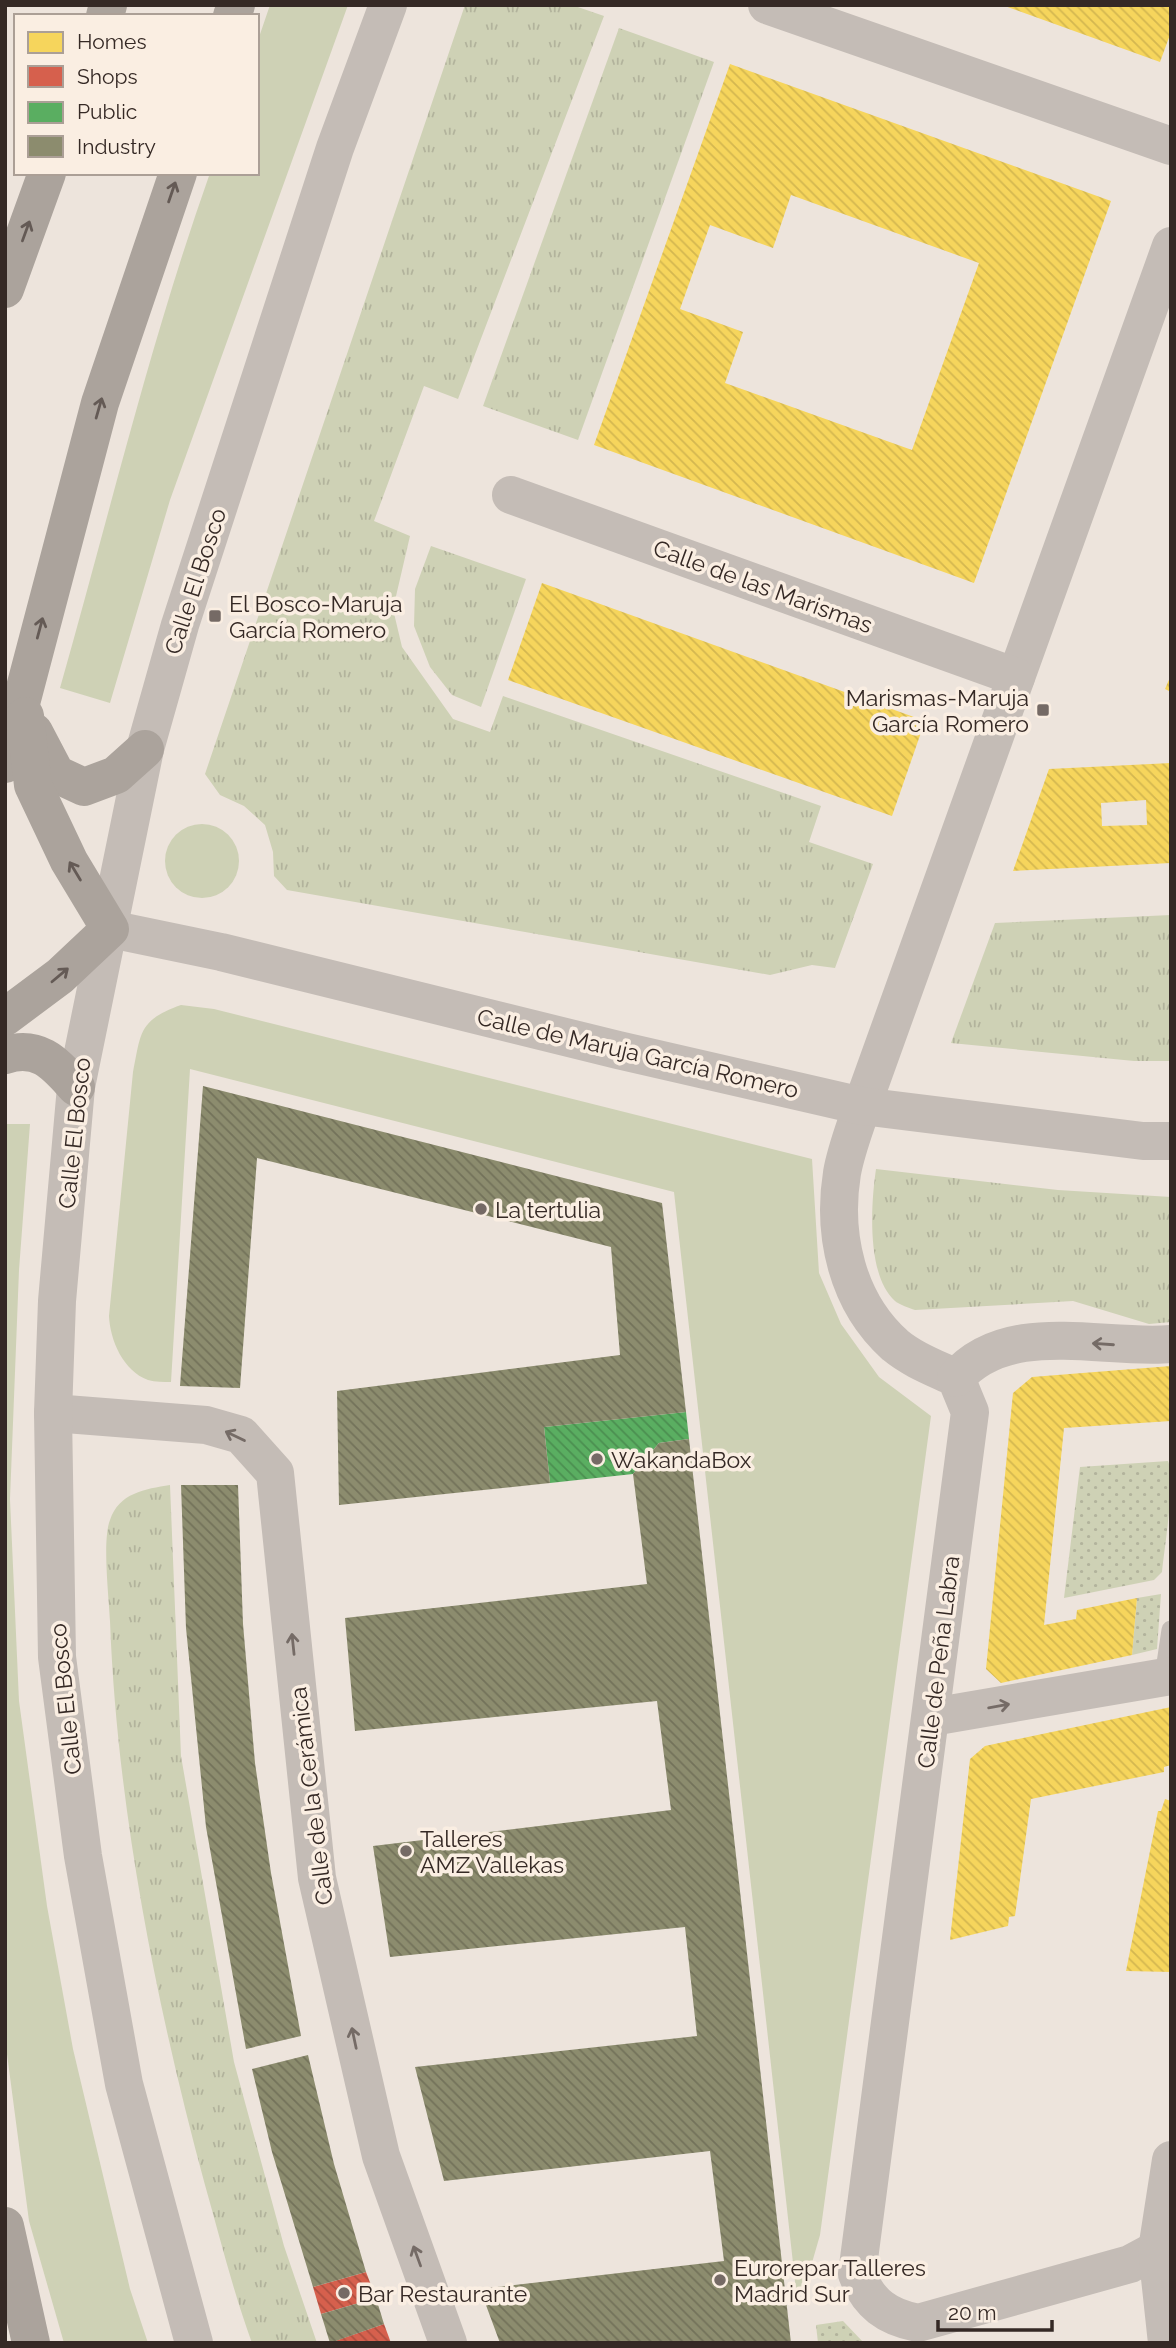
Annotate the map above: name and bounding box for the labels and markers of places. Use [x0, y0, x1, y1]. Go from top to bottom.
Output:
place label: El Bosco-Maruja García Romero [229, 590, 402, 643]
marker: El Bosco-Maruja García Romero [207, 608, 223, 624]
place label: Marismas-Maruja García Romero [846, 684, 1029, 737]
marker: Marismas-Maruja García Romero [1035, 702, 1051, 718]
place label: La tertulia [495, 1196, 601, 1223]
marker: La tertulia [473, 1201, 489, 1217]
place label: WakandaBox [611, 1446, 752, 1473]
marker: WakandaBox [589, 1451, 605, 1467]
place label: Talleres AMZ Vallekas [420, 1825, 564, 1878]
marker: Talleres AMZ Vallekas [398, 1843, 414, 1859]
place label: Eurorepar Talleres Madrid Sur [734, 2254, 926, 2307]
marker: Eurorepar Talleres Madrid Sur [712, 2272, 728, 2288]
place label: Bar Restaurante [358, 2280, 527, 2307]
marker: Bar Restaurante [336, 2285, 352, 2301]

